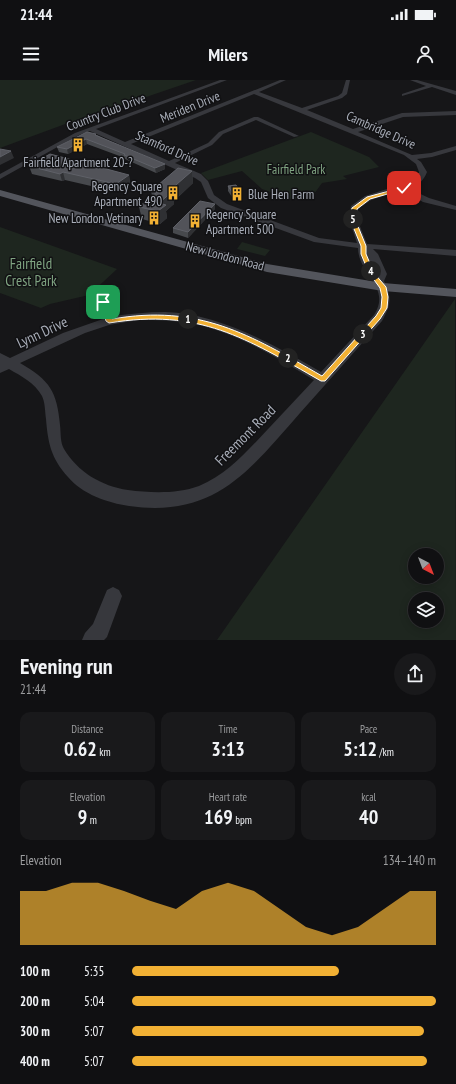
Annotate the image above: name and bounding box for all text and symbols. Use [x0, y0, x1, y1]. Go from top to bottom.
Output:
text: 21:44 [20, 5, 52, 24]
icon: menu [20, 43, 42, 65]
text: Milers [208, 43, 248, 66]
icon: person [414, 43, 436, 65]
street label: Meriden Drive [158, 87, 222, 127]
street label: Country Club Drive [64, 89, 148, 135]
street label: Cambridge Drive [344, 107, 418, 153]
street label: Stamford Drive [133, 127, 201, 169]
building icon: Fairfield Apartment 20-? [70, 137, 86, 153]
place label: Fairfield Apartment 20-? [23, 154, 133, 171]
park label: Fairfield Park [267, 161, 325, 178]
pin [387, 171, 421, 205]
icon: check [393, 177, 415, 199]
place label: Regency Square Apartment 490 [92, 178, 162, 210]
building icon: Regency Square Apartment 490 [165, 185, 181, 201]
building icon: Blue Hen Farm [229, 186, 245, 202]
place label: Blue Hen Farm [248, 186, 314, 203]
place label: Regency Square Apartment 500 [206, 206, 276, 238]
pin: 5 [343, 209, 363, 229]
place label: New London Vetinary [49, 210, 143, 227]
building icon: New London Vetinary [146, 210, 162, 226]
text: 5 [350, 212, 356, 226]
building icon: Regency Square Apartment 500 [187, 213, 203, 229]
street label: New London Road [184, 237, 266, 275]
park label: Fairfield Crest Park [5, 254, 57, 290]
pin: 4 [361, 261, 381, 281]
text: 4 [368, 264, 374, 278]
pin [86, 285, 120, 319]
icon: arrive [92, 291, 114, 313]
pin: 1 [178, 309, 198, 329]
street label: Lynn Drive [13, 312, 71, 352]
text: 1 [185, 312, 191, 326]
pin: 3 [353, 324, 373, 344]
text: 3 [360, 327, 366, 341]
pin: 2 [278, 348, 298, 368]
text: 2 [285, 351, 291, 365]
street label: Freemont Road [211, 401, 279, 469]
north arrow [408, 548, 444, 584]
map controls [408, 548, 444, 628]
button: layers [408, 592, 444, 628]
text: Evening run [20, 652, 113, 680]
button: share [394, 653, 436, 695]
text: 21:44 [20, 681, 46, 698]
text: Distance [71, 722, 104, 736]
text: Time [218, 722, 238, 736]
text: Pace [360, 722, 377, 736]
text: 0.62 [64, 736, 97, 762]
text: 3:13 [211, 736, 245, 762]
text: 5:12 [343, 736, 377, 762]
text: km [97, 745, 111, 759]
text: /km [377, 745, 394, 759]
text: Elevation [70, 790, 105, 804]
text: Heart rate [209, 790, 247, 804]
text: kcal [361, 790, 376, 804]
text: 9 [78, 804, 87, 830]
text: 169 [204, 804, 233, 830]
text: 40 [359, 804, 378, 830]
text: m [87, 813, 97, 827]
text: bpm [233, 813, 252, 827]
text: Elevation [20, 852, 62, 869]
text: 134–140 m [383, 852, 436, 869]
text: 100 m [20, 963, 50, 980]
text: 5:35 [84, 963, 104, 980]
text: 200 m [20, 993, 50, 1010]
text: 5:04 [84, 993, 104, 1010]
text: 300 m [20, 1023, 50, 1040]
text: 5:07 [84, 1023, 104, 1040]
text: 400 m [20, 1053, 50, 1070]
text: 5:07 [84, 1053, 104, 1070]

